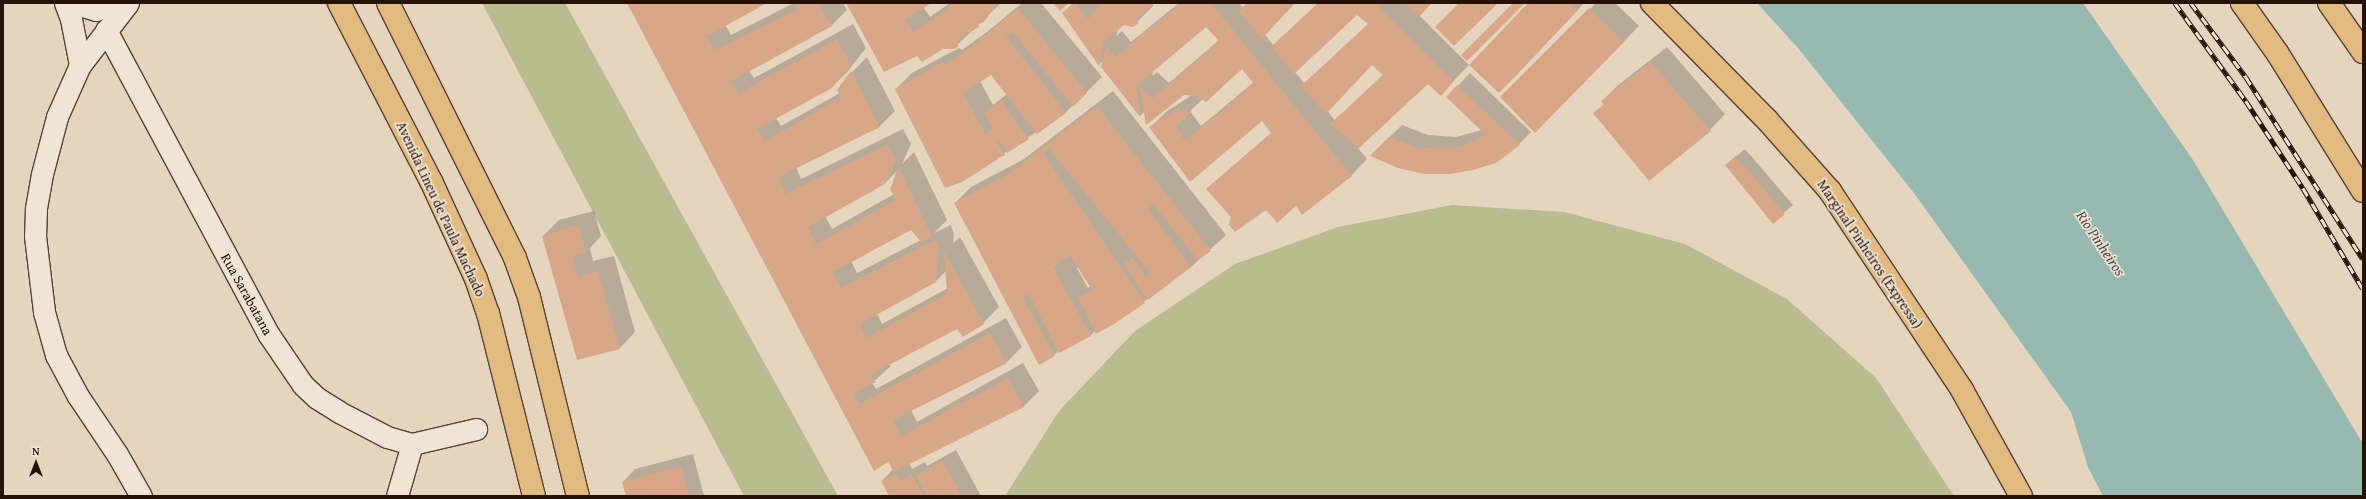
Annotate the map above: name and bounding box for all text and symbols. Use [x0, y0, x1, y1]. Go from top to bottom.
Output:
street label: Avenida Lineu de Paula Machado [393, 119, 489, 299]
street label: Marginal Pinheiros (Expressa) [1814, 176, 1926, 332]
water label: Rio Pinheiros [2073, 207, 2129, 279]
street label: Rua Sarabatana [218, 250, 276, 338]
north arrow [16, 443, 56, 483]
text: N [32, 443, 40, 459]

